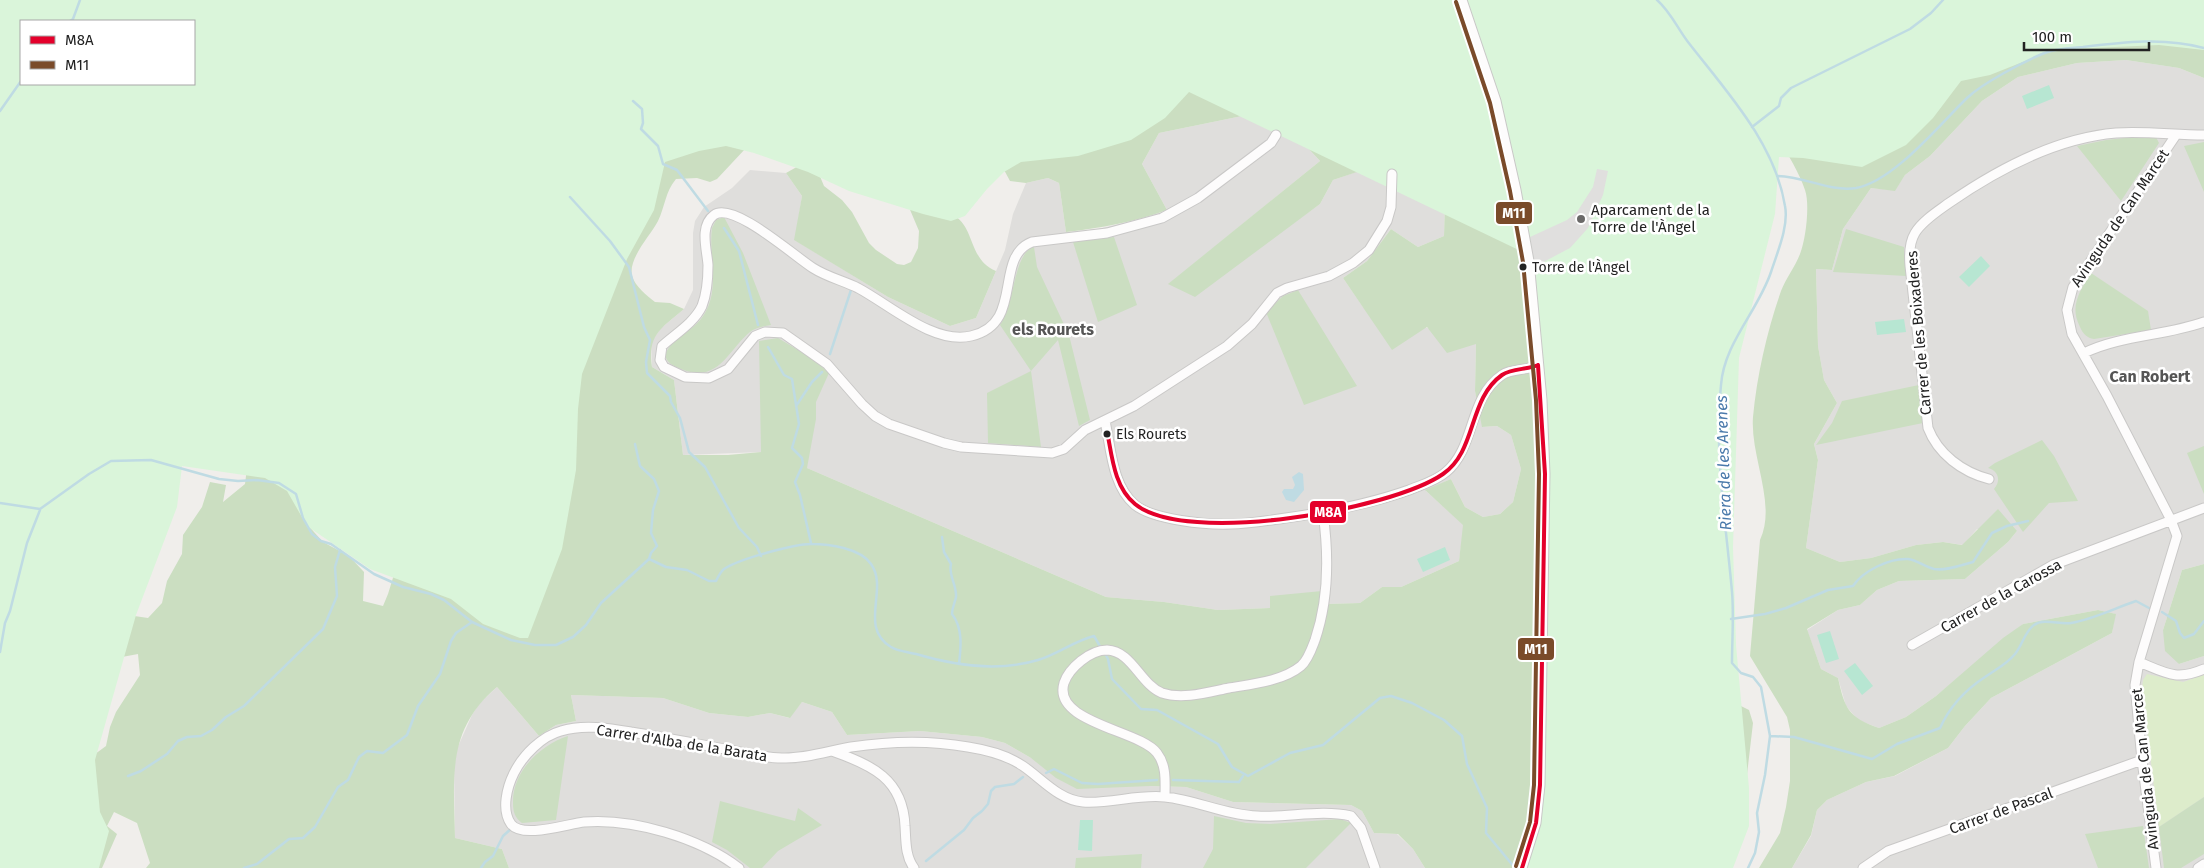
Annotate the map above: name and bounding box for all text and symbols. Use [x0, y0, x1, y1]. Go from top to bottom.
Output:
legend [20, 20, 195, 85]
scale bar [2024, 20, 2149, 52]
text: 100 m [2032, 28, 2072, 46]
text: M8A [65, 31, 94, 49]
text: M11 [65, 56, 89, 74]
street label: Avinguda de Can Marcet [2067, 145, 2173, 290]
line badge: M11 [1495, 201, 1533, 225]
place label: Aparcament de la Torre de l'Àngel [1591, 201, 1710, 236]
text: M11 [1502, 205, 1526, 222]
marker: Aparcament de la Torre de l'Àngel [1575, 213, 1587, 225]
street label: Carrer de les Boixaderes [1903, 250, 1935, 416]
place label: Torre de l'Àngel [1532, 258, 1630, 276]
marker: Torre de l'Àngel [1518, 262, 1528, 272]
district label: els Rourets [1012, 320, 1094, 339]
district label: Can Robert [2110, 367, 2191, 386]
water label: Riera de les Arenes [1712, 395, 1735, 531]
place label: Els Rourets [1116, 426, 1187, 443]
marker: Els Rourets [1102, 429, 1112, 439]
line badge: M8A [1309, 500, 1347, 524]
text: M8A [1314, 504, 1342, 521]
street label: Carrer de la Carossa [1937, 555, 2065, 637]
line badge: M11 [1517, 637, 1555, 661]
text: M11 [1524, 641, 1548, 658]
street label: Avinguda de Can Marcet [2128, 687, 2162, 851]
street label: Carrer d'Alba de la Barata [595, 721, 769, 765]
street label: Carrer de Pascal [1947, 784, 2056, 838]

